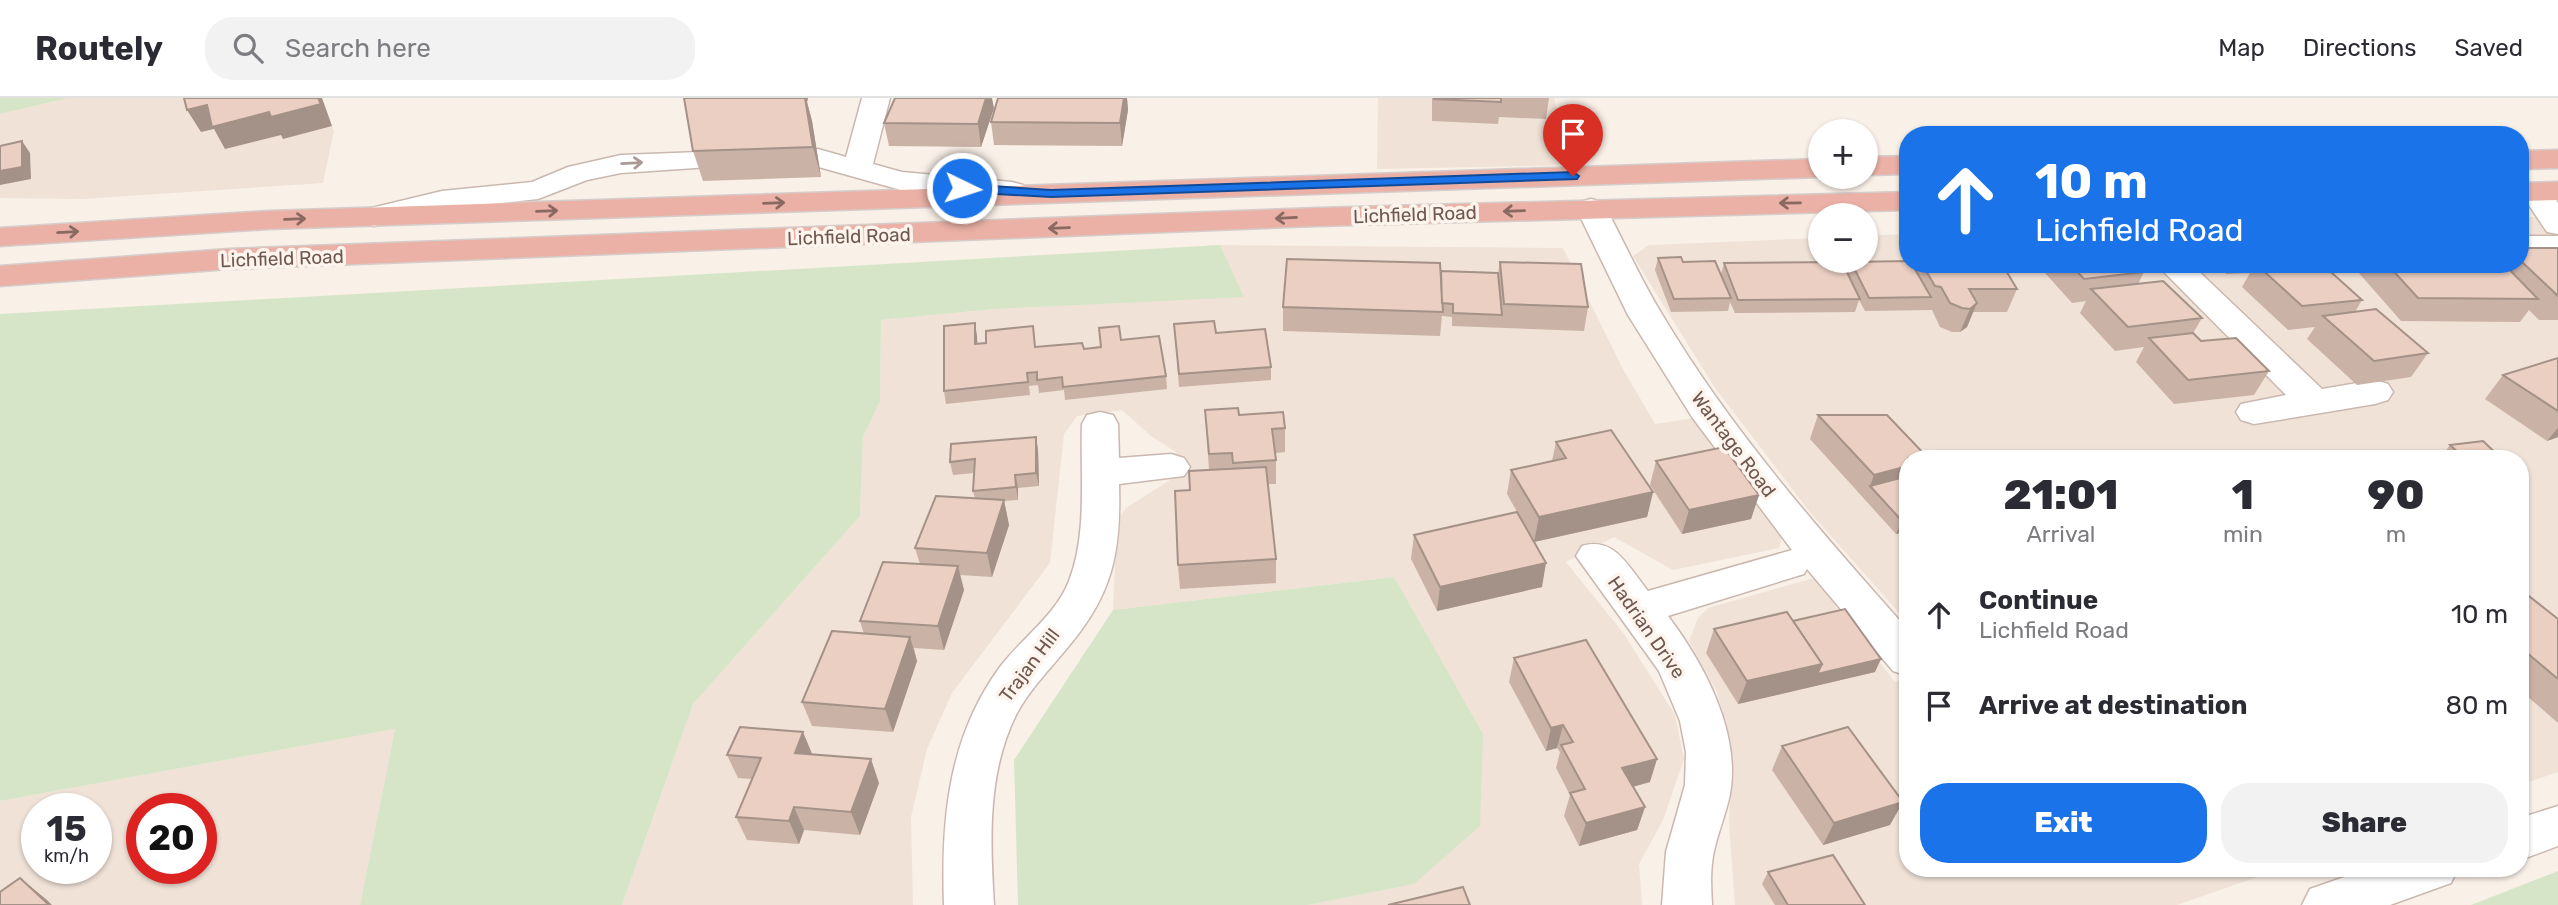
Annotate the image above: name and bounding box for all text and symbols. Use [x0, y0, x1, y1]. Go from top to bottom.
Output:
search box [205, 17, 695, 80]
text: Routely [35, 29, 163, 68]
icon: search [229, 29, 267, 67]
text: Search here [285, 33, 431, 64]
text: Map [2218, 34, 2265, 62]
text: Directions [2303, 34, 2416, 62]
text: Saved [2454, 34, 2523, 62]
pin [1543, 104, 1603, 176]
icon: arrive [1554, 115, 1592, 153]
map controls [1808, 119, 1878, 273]
button: + [1808, 119, 1878, 189]
position arrow [925, 151, 999, 225]
text: 10 m [2035, 152, 2148, 210]
icon: ahead [1920, 154, 2011, 245]
one-way arrow [620, 157, 643, 170]
one-way arrow [763, 196, 786, 210]
one-way arrow [1779, 197, 1802, 210]
street label: Lichfield Road [1353, 201, 1477, 228]
button: − [1808, 203, 1878, 273]
one-way arrow [535, 204, 558, 217]
one-way arrow [1503, 204, 1526, 217]
one-way arrow [1275, 211, 1298, 224]
text: Lichfield Road [2035, 211, 2244, 249]
one-way arrow [283, 213, 306, 226]
one-way arrow [1048, 221, 1071, 234]
street label: Lichfield Road [787, 223, 911, 250]
one-way arrow [56, 225, 79, 238]
street label: Lichfield Road [220, 245, 344, 272]
street label: Wantage Road [1686, 387, 1781, 502]
text: 21:01 [2003, 470, 2118, 520]
text: 1 [2232, 470, 2254, 520]
text: 90 [2367, 470, 2425, 520]
text: Arrival [2026, 520, 2095, 548]
text: min [2223, 520, 2263, 548]
text: m [2386, 520, 2406, 548]
street label: Hadrian Drive [1603, 572, 1690, 683]
text: Continue [1979, 585, 2098, 616]
icon: ahead [1920, 596, 1958, 634]
text: 10 m [2451, 599, 2508, 630]
text: Lichfield Road [1979, 616, 2129, 644]
street label: Trajan Hill [994, 624, 1064, 707]
icon: arrive [1920, 687, 1958, 725]
text: Arrive at destination [1979, 690, 2247, 721]
text: 80 m [2445, 690, 2508, 721]
button: Exit [1920, 783, 2207, 863]
button: Share [2221, 783, 2508, 863]
speed limit sign: 20 [126, 793, 217, 884]
text: 15 [46, 808, 87, 850]
text: km/h [44, 845, 89, 867]

